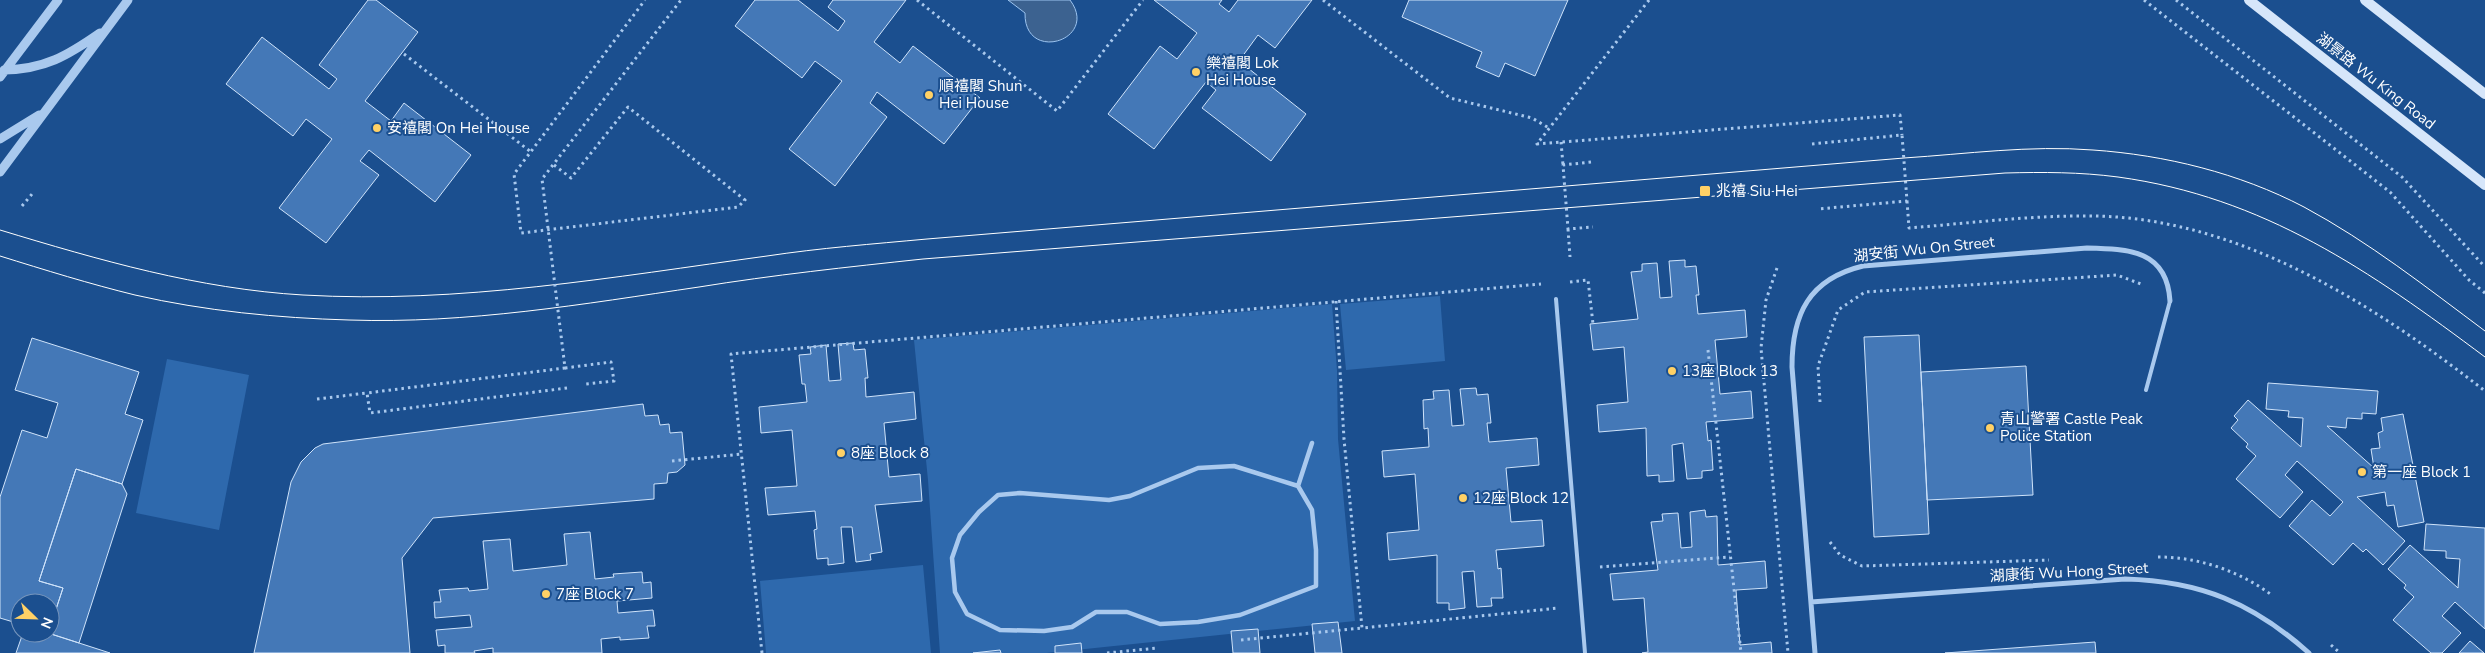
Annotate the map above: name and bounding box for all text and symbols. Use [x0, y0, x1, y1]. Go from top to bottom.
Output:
street label: 湖景路 Wu King Road [2312, 28, 2440, 134]
place label: 樂禧閣 Lok Hei House [1206, 53, 1279, 90]
marker: 樂禧閣 Lok Hei House [1190, 66, 1202, 78]
place label: 順禧閣 Shun Hei House [939, 76, 1023, 113]
marker: 順禧閣 Shun Hei House [923, 89, 935, 101]
place label: 安禧閣 On Hei House [387, 118, 530, 138]
marker: 安禧閣 On Hei House [371, 122, 383, 134]
place label: 兆禧 Siu Hei [1716, 181, 1798, 201]
marker: 兆禧 Siu Hei [1698, 184, 1712, 198]
street label: 湖安街 Wu On Street [1852, 232, 1996, 266]
place label: 13座 Block 13 [1682, 361, 1778, 381]
marker: 13座 Block 13 [1666, 365, 1678, 377]
place label: 青山警署 Castle Peak Police Station [2000, 409, 2143, 446]
marker: 青山警署 Castle Peak Police Station [1984, 422, 1996, 434]
place label: 8座 Block 8 [851, 443, 929, 463]
marker: 8座 Block 8 [835, 447, 847, 459]
place label: 第一座 Block 1 [2372, 462, 2471, 482]
marker: 第一座 Block 1 [2356, 466, 2368, 478]
place label: 12座 Block 12 [1473, 488, 1569, 508]
marker: 12座 Block 12 [1457, 492, 1469, 504]
street label: 湖康街 Wu Hong Street [1989, 558, 2150, 586]
place label: 7座 Block 7 [556, 584, 634, 604]
marker: 7座 Block 7 [540, 588, 552, 600]
north arrow [10, 593, 60, 643]
text: N [36, 614, 57, 631]

